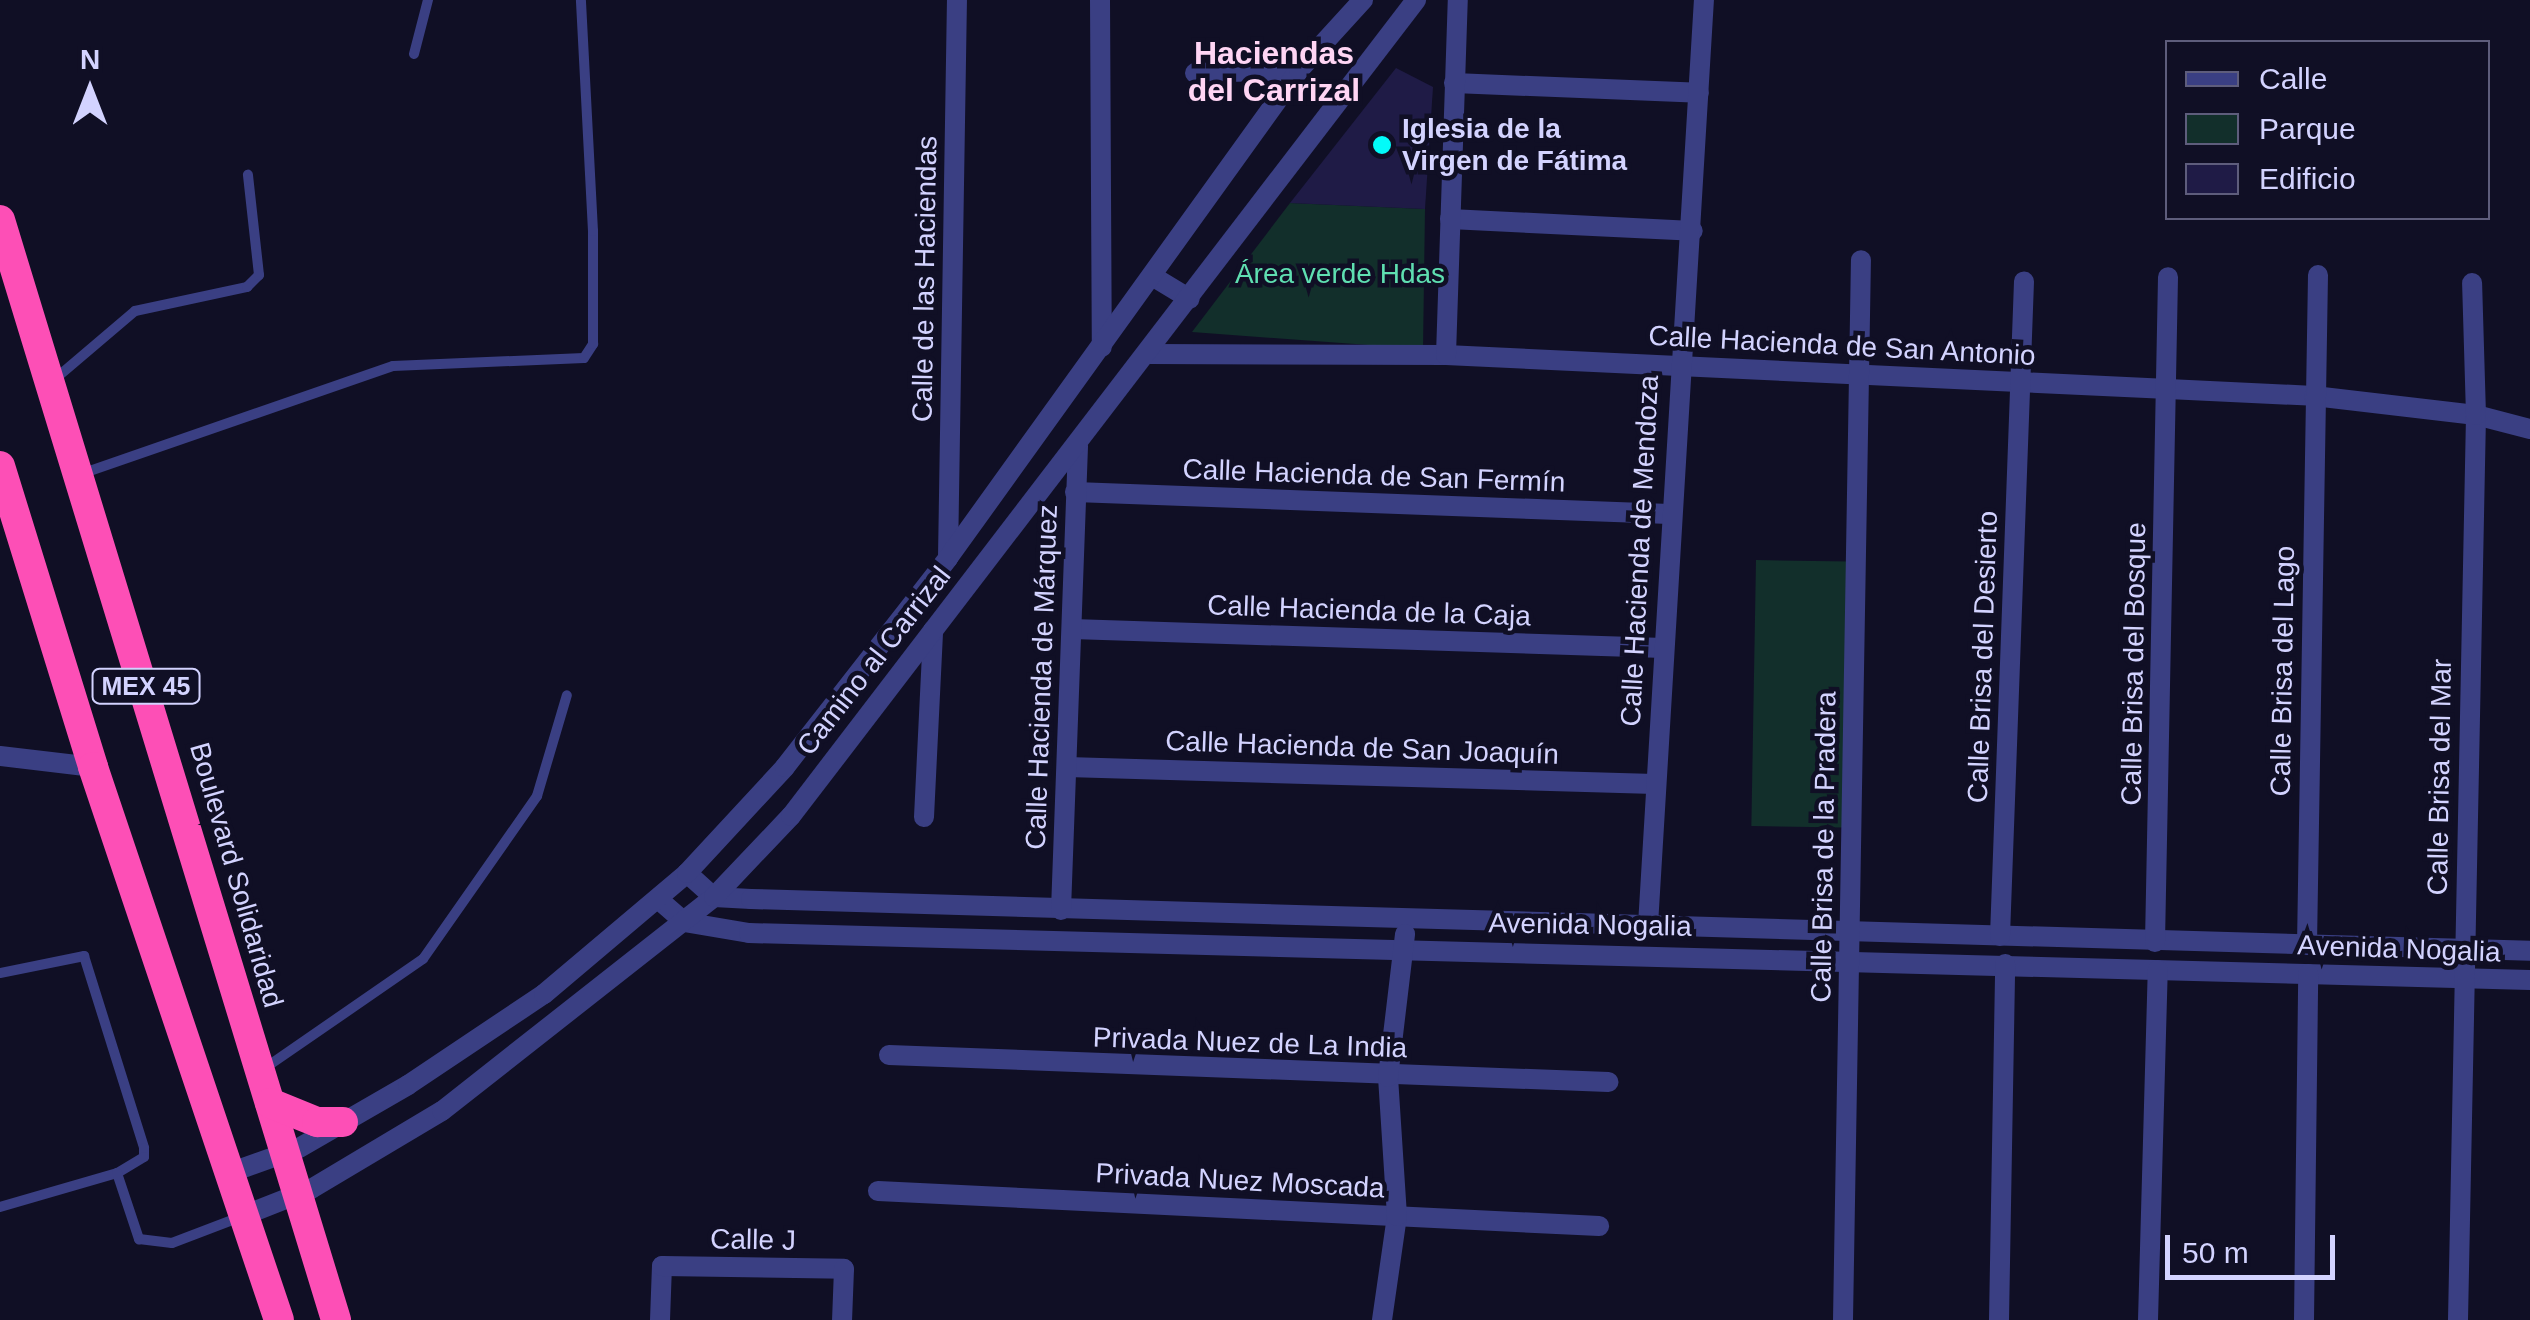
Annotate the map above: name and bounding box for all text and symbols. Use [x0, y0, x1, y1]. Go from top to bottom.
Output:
district label: Haciendas del Carrizal [1188, 35, 1360, 110]
north arrow [40, 40, 140, 140]
legend [2165, 40, 2490, 220]
text: N [80, 44, 100, 75]
text: Calle [2259, 62, 2327, 95]
place label: Iglesia de la Virgen de Fátima [1402, 112, 1627, 178]
text: Parque [2259, 112, 2356, 145]
marker: Iglesia de la Virgen de Fátima [1371, 134, 1393, 156]
street label: Calle de las Haciendas [906, 136, 944, 422]
text: Edificio [2259, 162, 2356, 195]
park label: Área verde Hdas [1235, 257, 1445, 291]
street label: Calle Hacienda de San Antonio [1647, 319, 2037, 373]
street label: Calle Hacienda de Mendoza [1614, 374, 1666, 728]
street label: Calle Hacienda de San Fermín [1182, 453, 1566, 499]
street label: Calle Hacienda de Márquez [1019, 504, 1065, 850]
street label: Calle Brisa del Desierto [1961, 510, 2005, 804]
street label: Calle Brisa del Bosque [2115, 522, 2153, 806]
street label: Calle Brisa del Lago [2264, 545, 2302, 797]
street label: Camino al Carrizal [790, 560, 958, 762]
street label: Calle Hacienda de la Caja [1207, 589, 1531, 633]
street label: Calle Brisa del Mar [2421, 658, 2459, 896]
road number: MEX 45 [91, 666, 201, 706]
street label: Calle Brisa de la Pradera [1804, 691, 1844, 1003]
street label: Calle Hacienda de San Joaquín [1165, 724, 1559, 772]
street label: Boulevard Solidaridad [182, 739, 290, 1011]
street label: Avenida Nogalia [1488, 906, 1692, 944]
street label: Avenida Nogalia [2297, 929, 2501, 969]
street label: Privada Nuez de La India [1092, 1021, 1408, 1065]
street label: Privada Nuez Moscada [1095, 1157, 1385, 1205]
scale bar [2170, 1215, 2340, 1277]
street label: Calle J [710, 1222, 796, 1258]
text: 50 m [2182, 1236, 2249, 1269]

